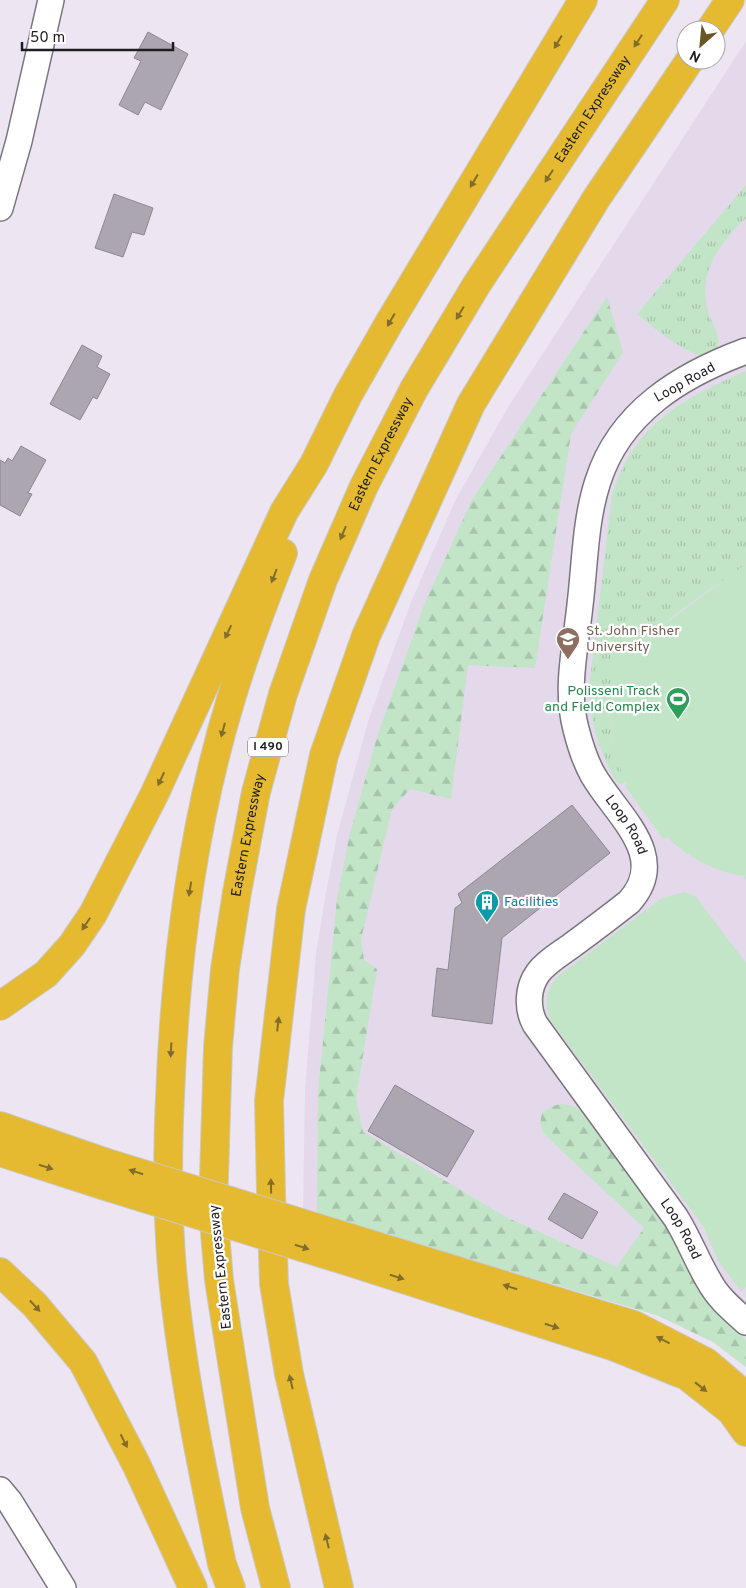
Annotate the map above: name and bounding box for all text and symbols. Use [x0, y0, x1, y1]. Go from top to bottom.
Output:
scale bar [22, 20, 174, 52]
north arrow [676, 20, 726, 70]
text: 50 m [30, 29, 65, 48]
one-way arrow [634, 34, 643, 47]
one-way arrow [554, 35, 563, 48]
text: N [687, 45, 704, 65]
street label: Eastern Expressway [551, 52, 634, 166]
one-way arrow [544, 170, 554, 183]
one-way arrow [470, 174, 479, 187]
one-way arrow [456, 306, 465, 319]
one-way arrow [386, 314, 395, 327]
street label: Loop Road [651, 359, 719, 407]
street label: Eastern Expressway [346, 394, 417, 514]
one-way arrow [339, 526, 347, 540]
one-way arrow [270, 568, 277, 583]
place label: St. John Fisher University [586, 623, 680, 656]
one-way arrow [224, 625, 232, 639]
school or university icon: St. John Fisher University [555, 626, 581, 660]
place label: Polisseni Track and Field Complex [545, 683, 660, 716]
sports icon: Polisseni Track and Field Complex [665, 686, 691, 720]
one-way arrow [218, 722, 226, 737]
road number: I 490 [248, 738, 288, 756]
one-way arrow [156, 772, 165, 787]
street label: Eastern Expressway [228, 772, 269, 898]
street label: Loop Road [601, 792, 651, 857]
one-way arrow [185, 881, 193, 897]
building icon: Facilities [474, 889, 500, 923]
place label: Facilities [504, 894, 559, 911]
one-way arrow [81, 917, 91, 931]
one-way arrow [274, 1016, 282, 1032]
one-way arrow [167, 1042, 175, 1058]
one-way arrow [39, 1164, 54, 1171]
one-way arrow [129, 1167, 144, 1175]
one-way arrow [266, 1178, 274, 1194]
street label: Loop Road [656, 1195, 705, 1262]
street label: Eastern Expressway [206, 1204, 236, 1330]
one-way arrow [295, 1244, 310, 1252]
one-way arrow [390, 1273, 405, 1281]
one-way arrow [502, 1283, 517, 1290]
one-way arrow [29, 1300, 41, 1312]
one-way arrow [544, 1323, 559, 1331]
one-way arrow [656, 1336, 670, 1344]
one-way arrow [287, 1375, 295, 1390]
one-way arrow [695, 1382, 708, 1392]
one-way arrow [120, 1434, 128, 1448]
one-way arrow [323, 1533, 331, 1548]

